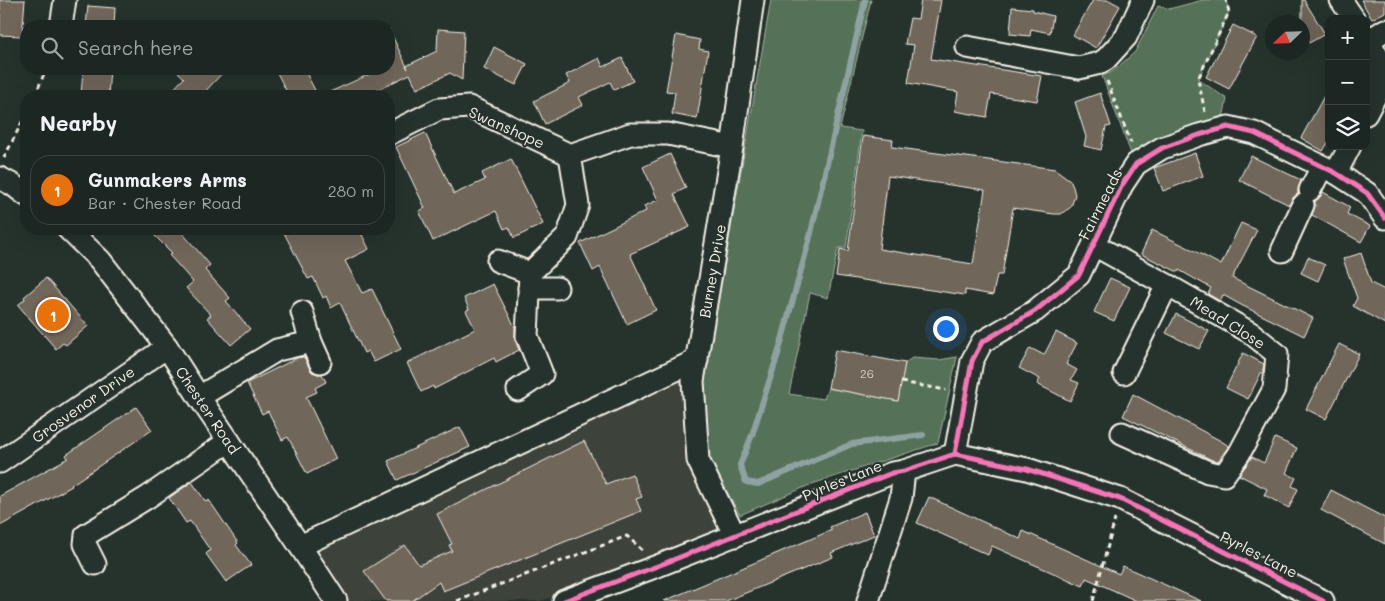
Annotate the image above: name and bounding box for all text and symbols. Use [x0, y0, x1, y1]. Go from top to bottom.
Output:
north arrow [1265, 15, 1310, 60]
map controls [1325, 15, 1370, 150]
button: + [1325, 15, 1370, 60]
search box [20, 20, 395, 75]
icon: search [38, 34, 66, 62]
text: Search here [78, 35, 194, 60]
button: − [1325, 60, 1370, 105]
street label: Swanshope [466, 101, 548, 153]
button: layers [1325, 105, 1370, 150]
text: Nearby [40, 109, 117, 136]
street label: Fairmeads [1074, 165, 1126, 243]
text: Gunmakers Arms [88, 167, 247, 192]
text: 1 [53, 180, 61, 201]
text: 280 m [328, 180, 374, 201]
text: Bar · Chester Road [88, 192, 241, 213]
street label: Burney Drive [694, 223, 730, 319]
street label: Mead Close [1187, 291, 1269, 353]
pin: 1 [37, 296, 69, 334]
your location [933, 316, 959, 342]
street label: Grosvenor Drive [28, 361, 138, 447]
street label: Chester Road [171, 362, 245, 458]
house number: 26 [860, 365, 874, 381]
street label: Pyrles Lane [799, 455, 885, 505]
street label: Pyrles Lane [1217, 526, 1301, 582]

